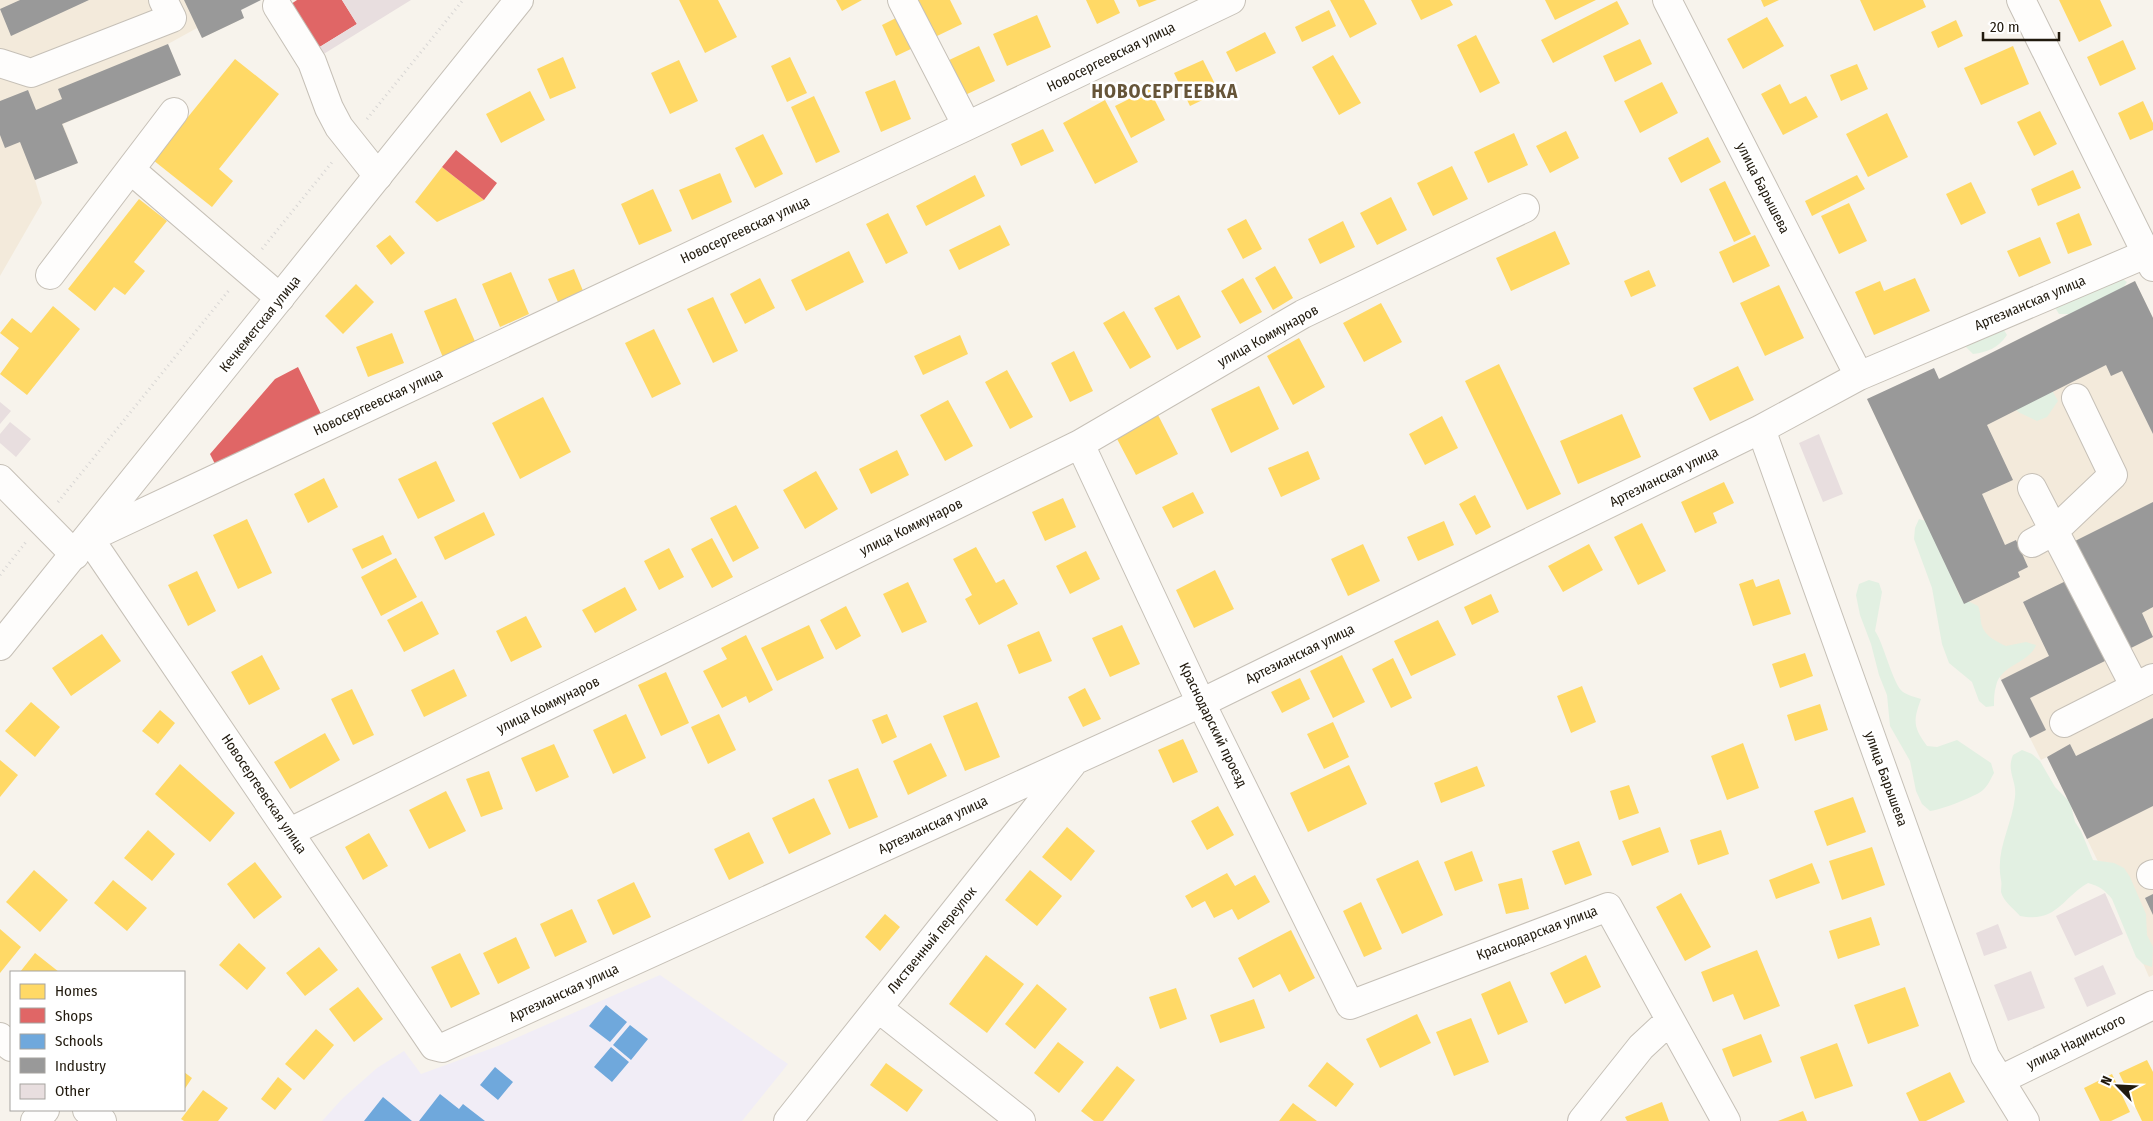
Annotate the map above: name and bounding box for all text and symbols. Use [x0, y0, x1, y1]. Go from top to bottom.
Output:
scale bar [1983, 10, 2059, 42]
street label: Новосергеевская улица [1044, 18, 1178, 95]
text: 20 m [1990, 18, 2020, 36]
district label: НОВОСЕРГЕЕВКА [1092, 80, 1238, 103]
street label: улица Барышева [1733, 140, 1793, 237]
street label: Новосергеевская улица [678, 193, 812, 267]
street label: Кечкеметская улица [216, 272, 304, 376]
street label: Артезианская улица [1972, 272, 2088, 334]
street label: улица Коммунаров [1215, 301, 1321, 371]
street label: Новосергеевская улица [311, 365, 445, 439]
street label: Артезианская улица [1607, 443, 1721, 511]
street label: улица Коммунаров [857, 495, 965, 559]
street label: Артезианская улица [1243, 620, 1357, 688]
street label: Краснодарский проезд [1175, 660, 1251, 790]
street label: улица Коммунаров [494, 673, 602, 737]
street label: улица Барышева [1861, 729, 1911, 829]
street label: Новосергеевская улица [218, 731, 310, 857]
street label: Артезианская улица [875, 792, 991, 858]
street label: Лиственный переулок [884, 883, 980, 997]
street label: Краснодарская улица [1474, 902, 1600, 964]
street label: Артезианская улица [506, 960, 622, 1026]
legend [10, 971, 185, 1111]
text: Homes [55, 982, 97, 1000]
text: Shops [55, 1007, 93, 1025]
street label: улица Надинского [2024, 1011, 2128, 1073]
text: Schools [55, 1032, 103, 1050]
text: Industry [55, 1057, 106, 1075]
north arrow [2093, 1061, 2143, 1111]
text: N [2097, 1074, 2116, 1088]
text: Other [55, 1082, 91, 1100]

